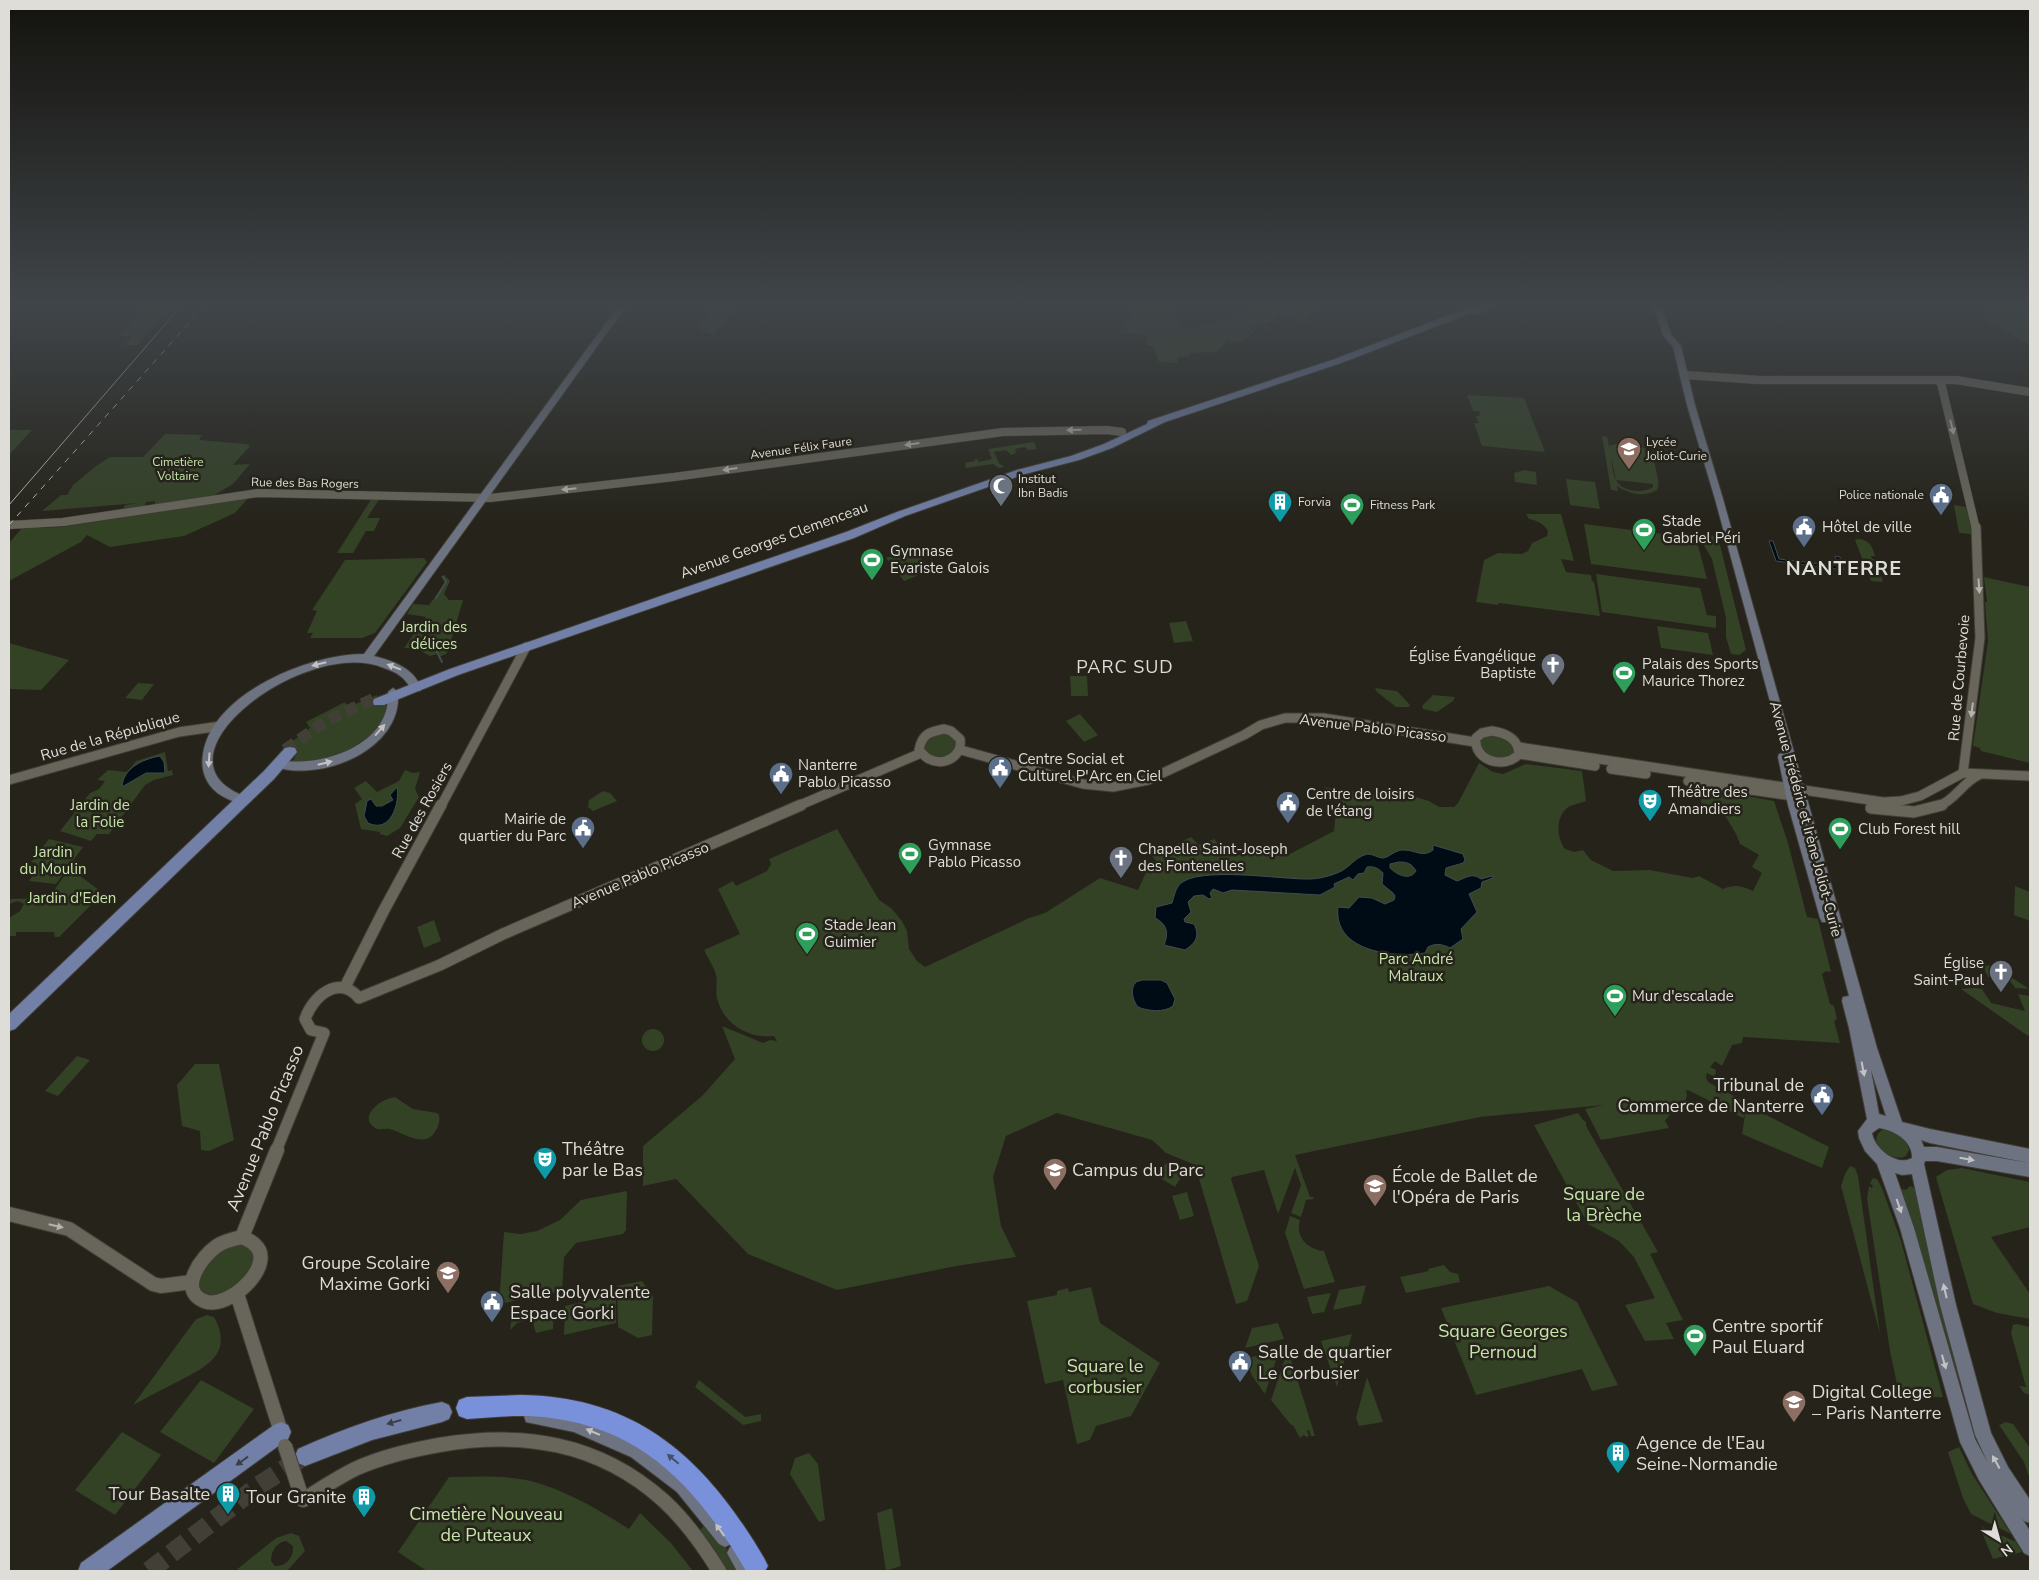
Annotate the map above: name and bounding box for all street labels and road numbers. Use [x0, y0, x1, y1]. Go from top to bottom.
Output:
street label: Avenue Félix Faure [749, 433, 853, 463]
street label: Rue des Bas Rogers [251, 474, 359, 492]
street label: Avenue Georges Clemenceau [677, 497, 871, 583]
street label: Rue de Courbevoie [1944, 614, 1974, 742]
street label: Avenue Frédéric et Irène Joliot-Curie [1765, 699, 1847, 939]
street label: Rue de la République [38, 707, 182, 765]
street label: Avenue Pablo Picasso [1298, 709, 1448, 747]
street label: Rue des Rosiers [387, 758, 457, 862]
street label: Avenue Pablo Picasso [568, 837, 712, 913]
street label: Avenue Pablo Picasso [221, 1041, 309, 1215]

